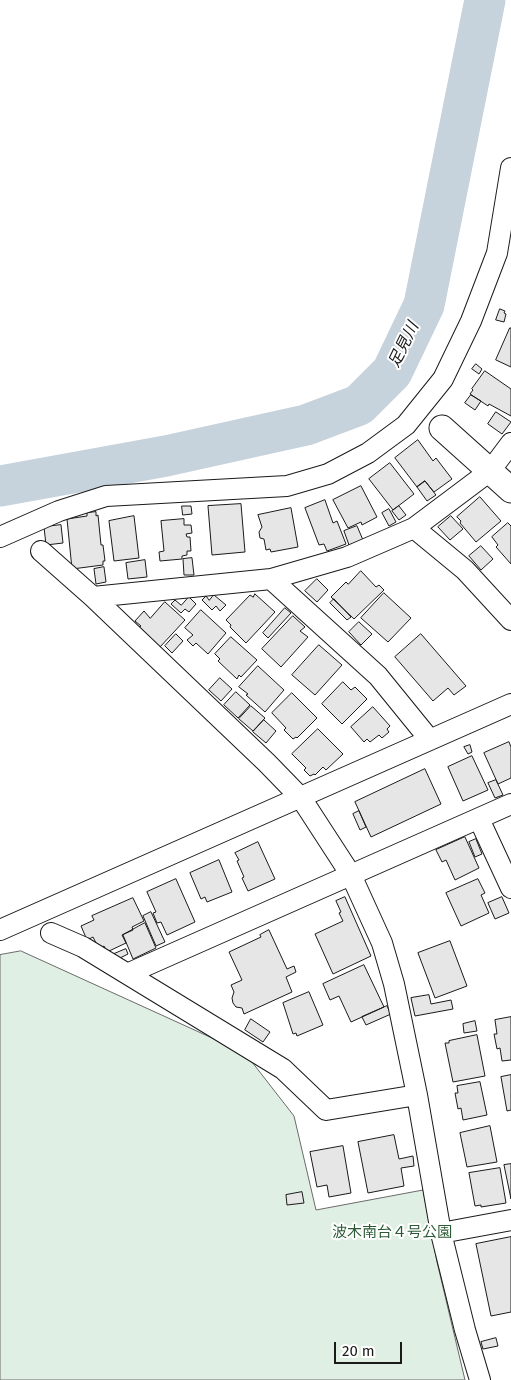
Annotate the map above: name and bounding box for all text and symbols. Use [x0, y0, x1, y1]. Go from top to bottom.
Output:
water label: 足見川 [385, 319, 423, 371]
park label: 波木南台４号公園 [332, 1224, 452, 1242]
scale bar [336, 1332, 404, 1364]
text: 20 m [342, 1342, 375, 1360]

